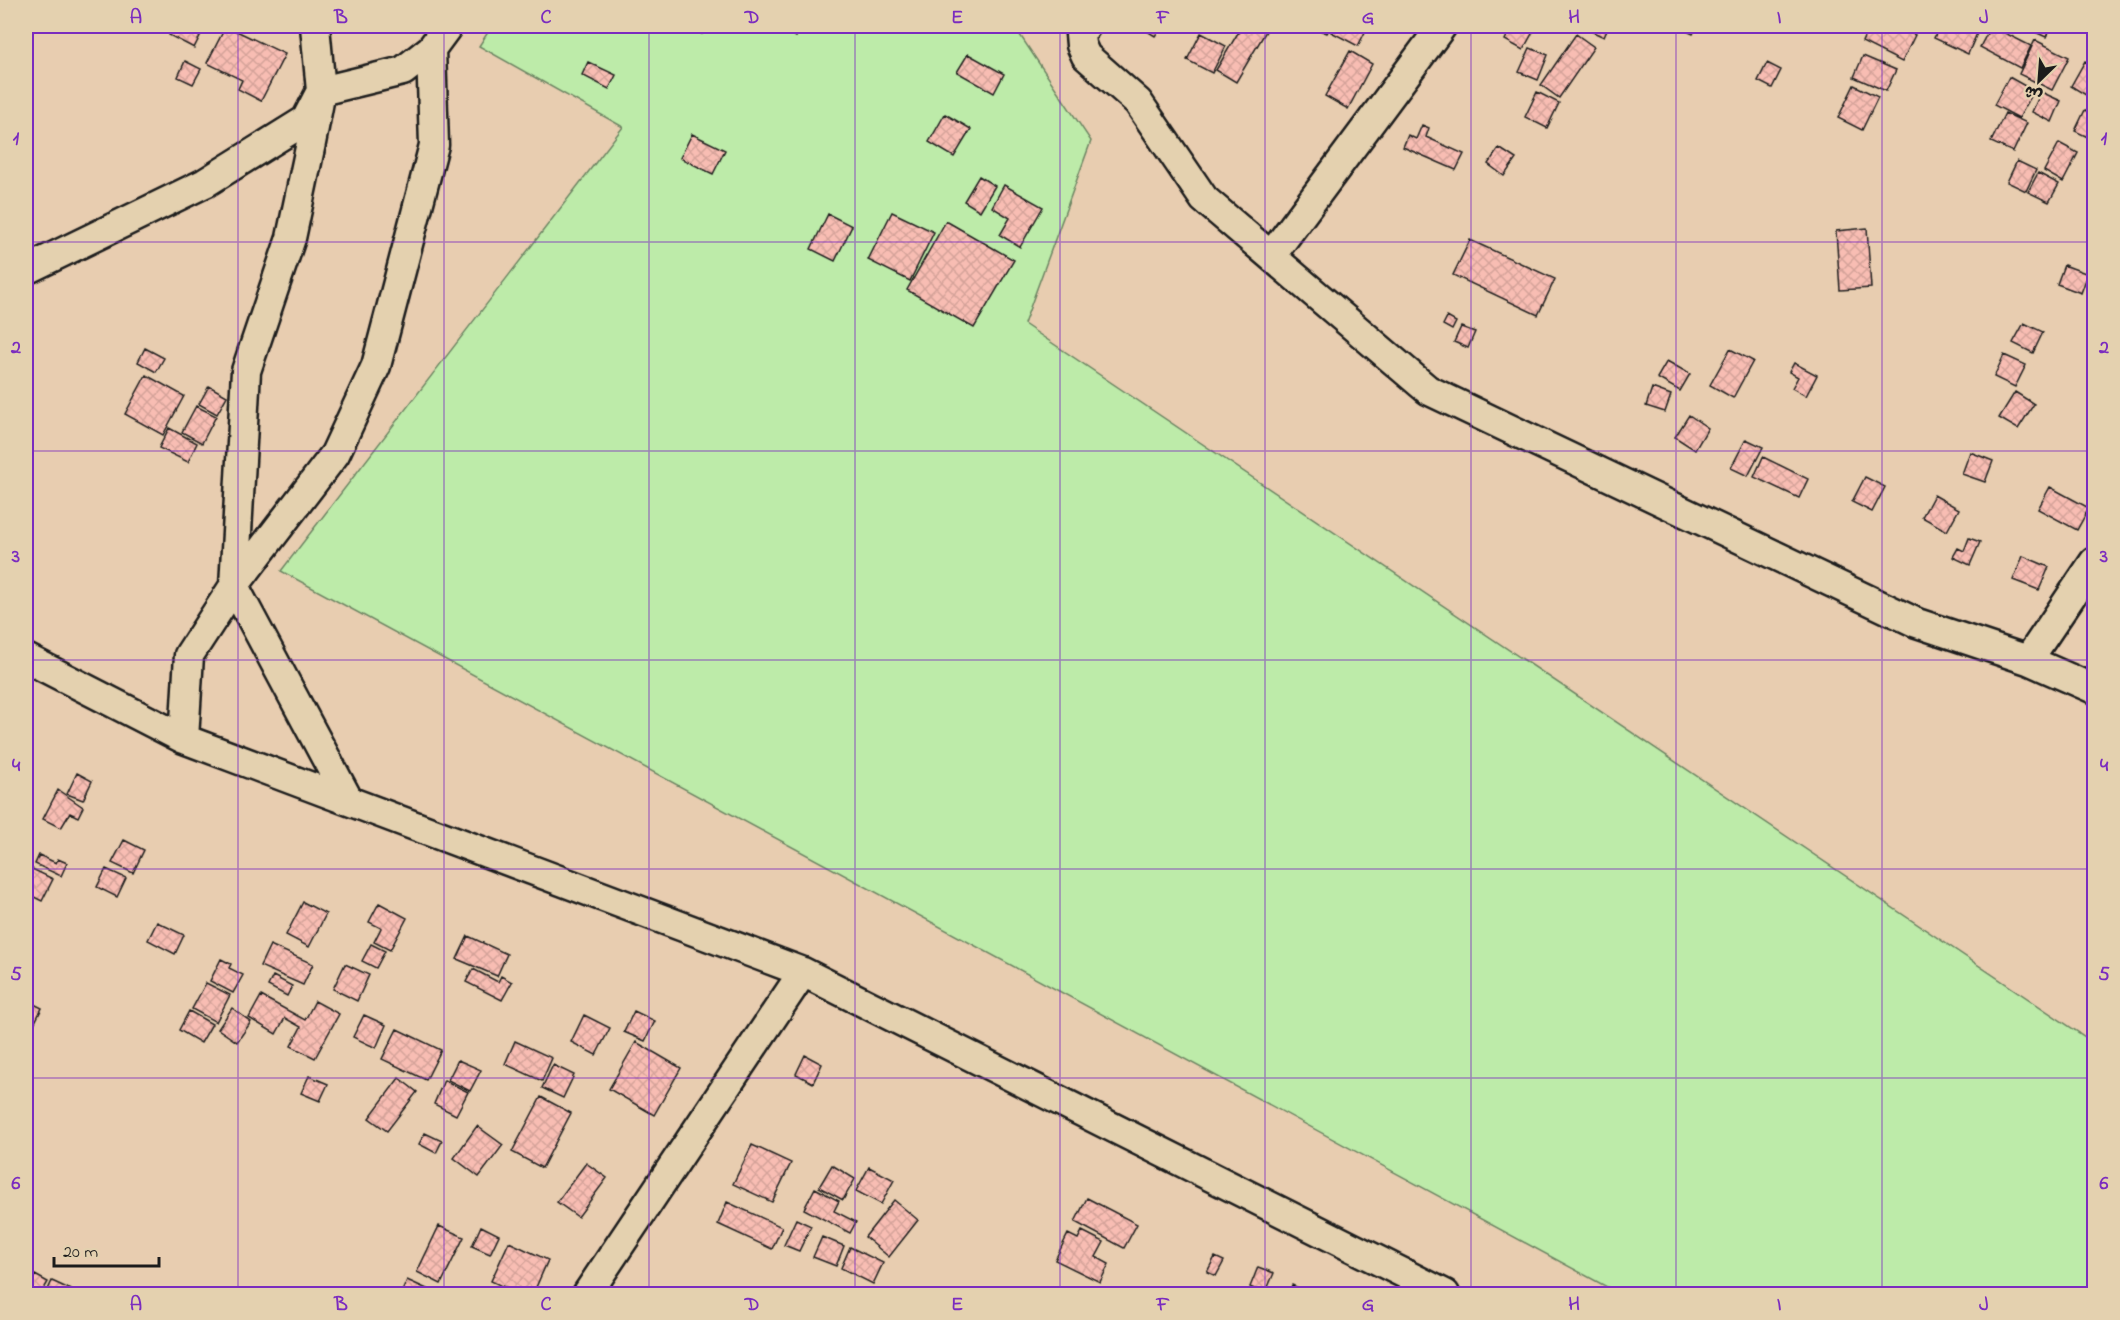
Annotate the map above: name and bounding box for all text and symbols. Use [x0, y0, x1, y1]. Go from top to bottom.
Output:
text: A [130, 4, 142, 33]
text: B [333, 4, 348, 33]
text: C [541, 4, 552, 33]
text: D [744, 4, 759, 33]
text: E [951, 4, 963, 33]
text: F [1156, 4, 1170, 33]
text: G [1362, 4, 1375, 33]
text: H [1568, 4, 1580, 33]
text: I [1777, 4, 1782, 33]
text: J [1979, 4, 1989, 33]
north arrow [2009, 51, 2069, 111]
text: ش [2020, 78, 2047, 107]
text: 1 [13, 125, 20, 154]
text: 1 [2101, 125, 2108, 154]
text: 2 [10, 334, 21, 363]
text: 2 [2098, 334, 2109, 363]
text: 3 [11, 543, 20, 572]
text: 3 [2099, 543, 2108, 572]
text: 4 [12, 752, 21, 781]
text: 4 [2100, 752, 2109, 781]
text: 5 [10, 961, 22, 990]
text: 5 [2098, 961, 2110, 990]
text: 6 [12, 1170, 21, 1199]
text: 6 [2100, 1170, 2109, 1199]
scale bar [54, 1230, 159, 1268]
text: 20 m [63, 1240, 98, 1266]
text: A [130, 1291, 142, 1320]
text: B [333, 1291, 348, 1320]
text: C [541, 1291, 552, 1320]
text: D [744, 1291, 759, 1320]
text: E [951, 1291, 963, 1320]
text: F [1156, 1291, 1170, 1320]
text: G [1362, 1291, 1375, 1320]
text: H [1568, 1291, 1580, 1320]
text: I [1777, 1291, 1782, 1320]
text: J [1979, 1291, 1989, 1320]

